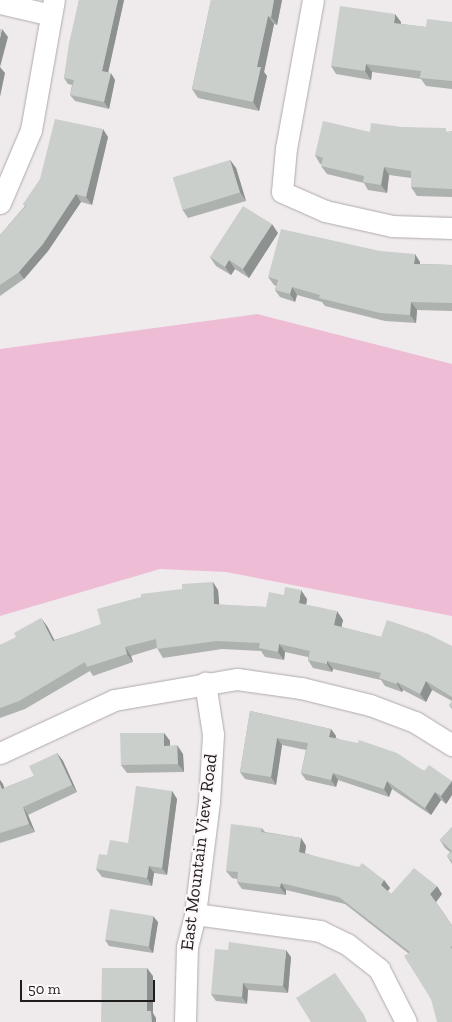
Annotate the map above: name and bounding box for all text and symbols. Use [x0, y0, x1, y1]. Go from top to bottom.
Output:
street label: East Mountain View Road [176, 752, 222, 952]
scale bar [22, 970, 158, 1002]
text: 50 m [28, 980, 61, 998]

